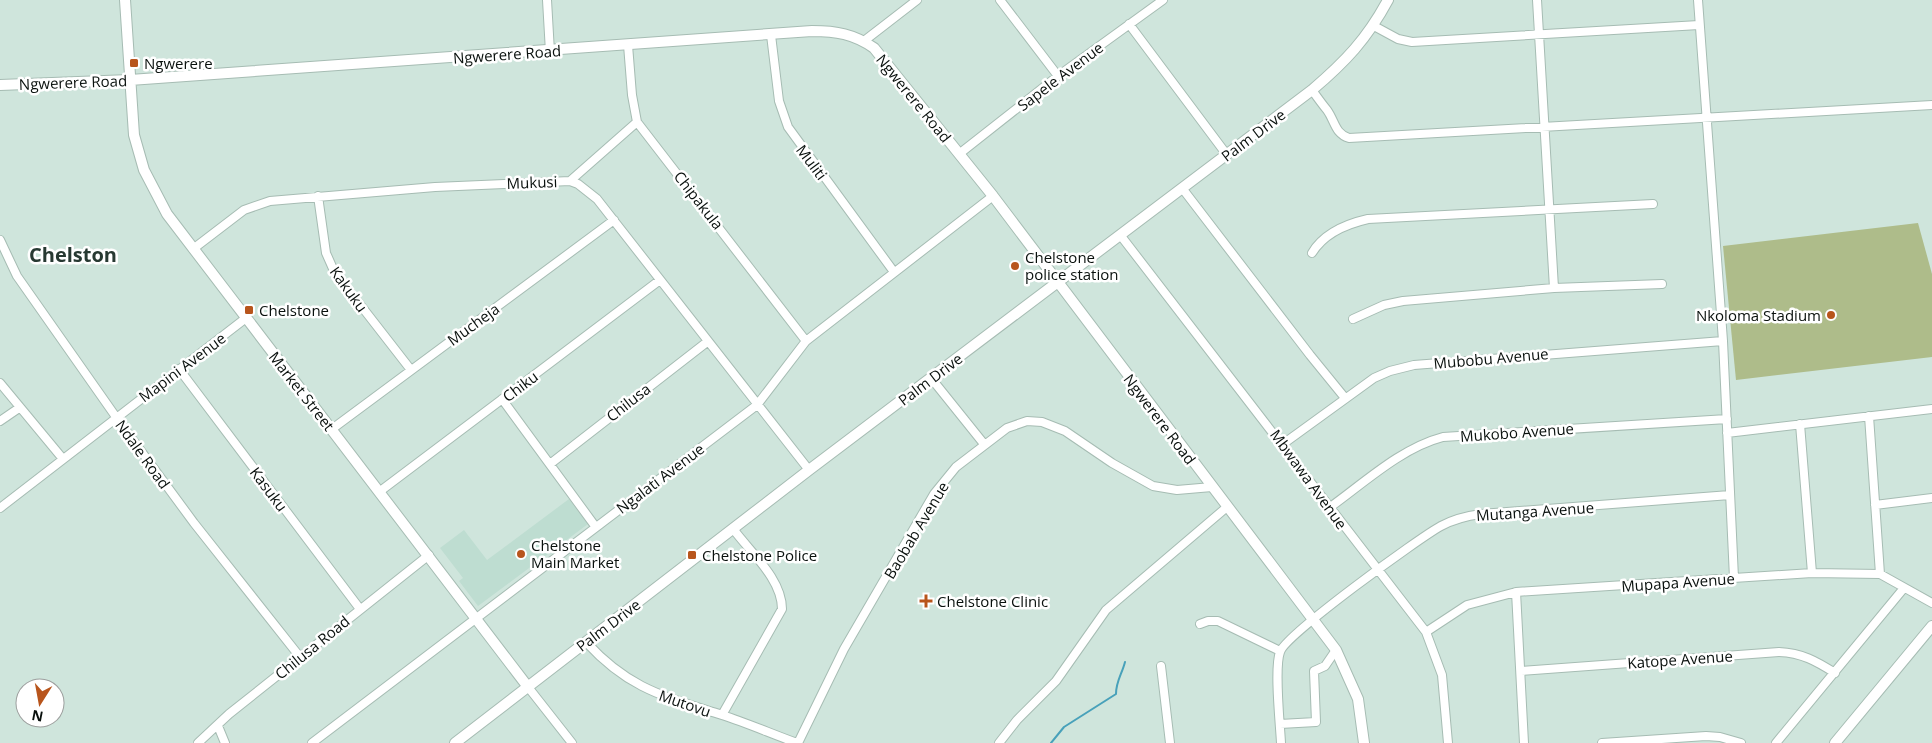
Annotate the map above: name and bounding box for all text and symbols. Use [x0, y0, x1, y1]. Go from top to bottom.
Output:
street label: Sapele Avenue [1013, 37, 1107, 115]
street label: Ngwerere Road [452, 40, 562, 68]
street label: Ngwerere Road [872, 50, 956, 146]
place label: Ngwerere [144, 53, 213, 73]
marker: Ngwerere [128, 57, 140, 69]
street label: Ngwerere Road [19, 70, 127, 94]
street label: Palm Drive [1217, 104, 1289, 166]
street label: Muliti [792, 140, 832, 184]
street label: Chipakula [670, 167, 728, 233]
street label: Mukusi [506, 171, 558, 193]
district label: Chelston [29, 241, 117, 268]
place label: Chelstone police station [1025, 247, 1118, 284]
marker: Chelstone police station [1009, 260, 1021, 272]
street label: Kakuku [326, 262, 372, 316]
street label: Mucheja [443, 298, 503, 350]
place label: Chelstone [259, 300, 329, 320]
marker: Chelstone [243, 304, 255, 316]
place label: Nkoloma Stadium [1696, 305, 1821, 325]
marker: Nkoloma Stadium [1825, 309, 1837, 321]
street label: Mapini Avenue [134, 328, 230, 406]
street label: Mubobu Avenue [1433, 343, 1549, 373]
street label: Market Street [265, 347, 339, 435]
street label: Palm Drive [894, 348, 966, 410]
street label: Chiku [498, 366, 542, 406]
street label: Ngwerere Road [1119, 370, 1201, 468]
street label: Chilusa [602, 378, 654, 426]
street label: Ndale Road [111, 415, 175, 493]
street label: Mukobo Avenue [1459, 418, 1575, 446]
street label: Mbwawa Avenue [1266, 425, 1352, 533]
street label: Ngalati Avenue [612, 438, 708, 518]
street label: Kasuku [246, 463, 292, 515]
street label: Baobab Avenue [879, 478, 953, 582]
street label: Mutanga Avenue [1475, 497, 1595, 525]
place label: Chelstone Main Market [531, 535, 619, 572]
place label: Chelstone Police [702, 545, 817, 565]
marker: Chelstone Main Market [515, 548, 527, 560]
marker: Chelstone Police [686, 549, 698, 561]
street label: Mupapa Avenue [1621, 568, 1735, 596]
place label: Chelstone Clinic [937, 591, 1048, 611]
street label: Palm Drive [572, 594, 644, 656]
marker: Chelstone Clinic [919, 594, 933, 608]
street label: Chilusa Road [271, 611, 353, 683]
street label: Katope Avenue [1627, 645, 1733, 673]
north arrow [15, 678, 65, 728]
street label: Mutovu [656, 685, 714, 721]
text: N [30, 706, 45, 727]

